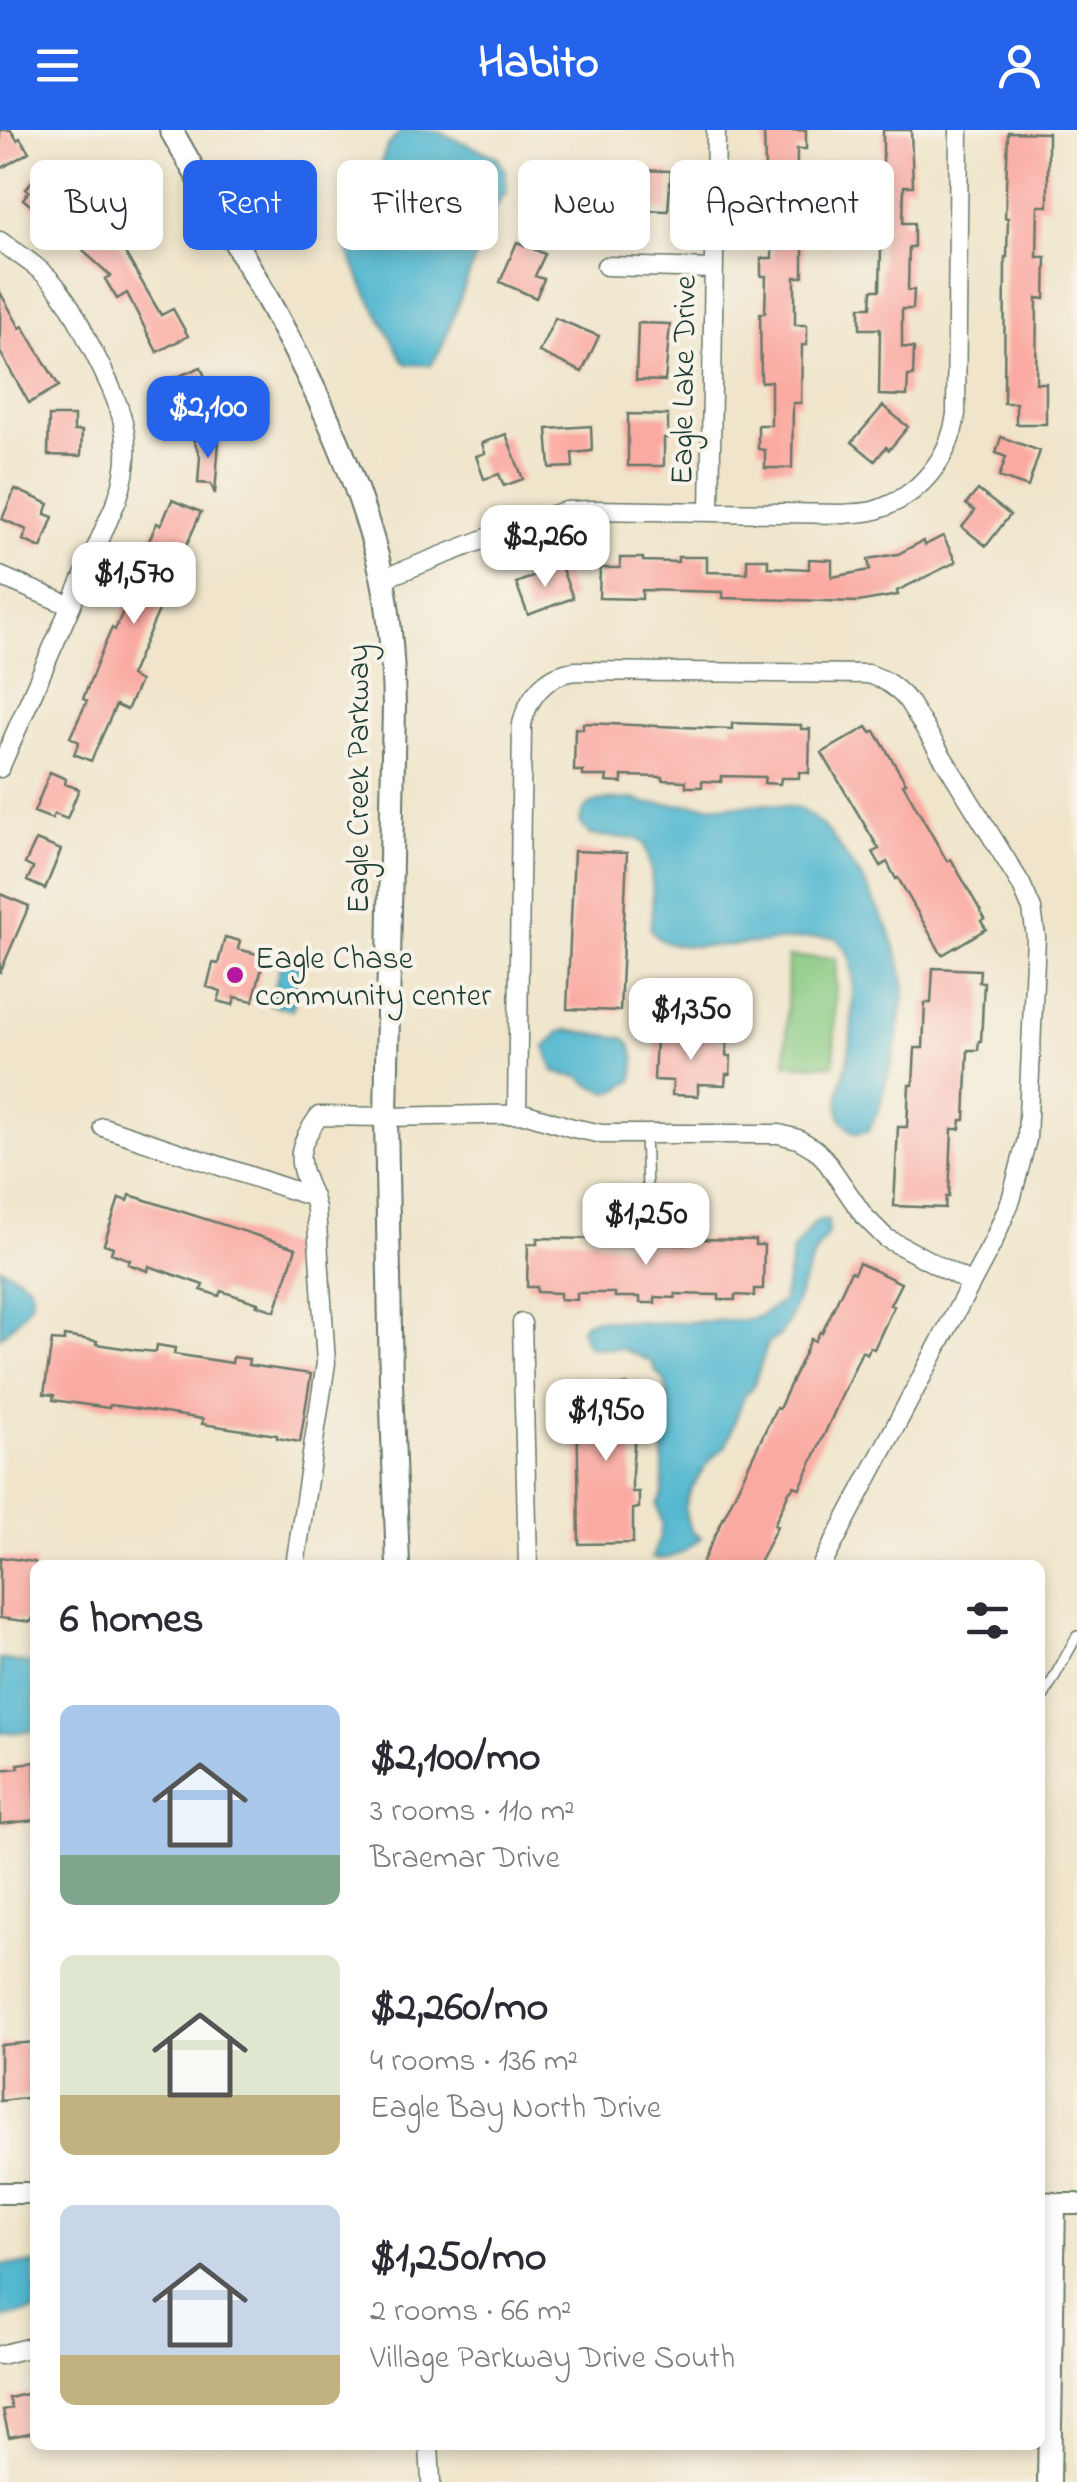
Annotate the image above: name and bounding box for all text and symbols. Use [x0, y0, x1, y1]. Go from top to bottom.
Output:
text: Habito [478, 32, 599, 98]
icon: menu [30, 38, 85, 93]
icon: person [992, 38, 1047, 93]
chip: Buy [30, 160, 163, 250]
chip: Rent [183, 160, 317, 250]
chip: Filters [337, 160, 498, 250]
chip: New [518, 160, 650, 250]
chip: Apartment [670, 160, 894, 250]
street label: Eagle Lake Drive [660, 274, 711, 485]
pin: $2,100 [127, 376, 289, 461]
text: $2,100 [169, 385, 247, 432]
pin: $2,260 [464, 505, 626, 590]
text: $2,260 [503, 514, 587, 561]
pin: $1,570 [53, 542, 215, 627]
text: $1,570 [94, 551, 174, 598]
street label: Eagle Creek Parkway [337, 644, 384, 914]
place label: Eagle Chase community center [255, 937, 491, 1021]
marker: Eagle Chase community center [224, 964, 246, 986]
pin: $1,350 [610, 978, 772, 1063]
text: $1,350 [651, 987, 731, 1034]
pin: $1,250 [565, 1183, 727, 1268]
text: $1,250 [604, 1192, 688, 1239]
pin: $1,950 [525, 1379, 687, 1464]
text: $1,950 [568, 1388, 644, 1435]
text: 6 homes [60, 1590, 204, 1651]
icon: filters [960, 1593, 1015, 1648]
text: $2,100/mo [370, 1728, 541, 1789]
icon: home [140, 1745, 260, 1865]
text: 3 rooms · 110 m² [370, 1789, 575, 1836]
text: Braemar Drive [370, 1836, 560, 1883]
text: $2,260/mo [370, 1978, 548, 2039]
icon: home [140, 1995, 260, 2115]
text: 4 rooms · 136 m² [370, 2039, 578, 2086]
text: Eagle Bay North Drive [370, 2086, 661, 2133]
text: $1,250/mo [370, 2228, 546, 2289]
icon: home [140, 2245, 260, 2365]
text: 2 rooms · 66 m² [370, 2289, 572, 2336]
text: Village Parkway Drive South [370, 2336, 735, 2383]

